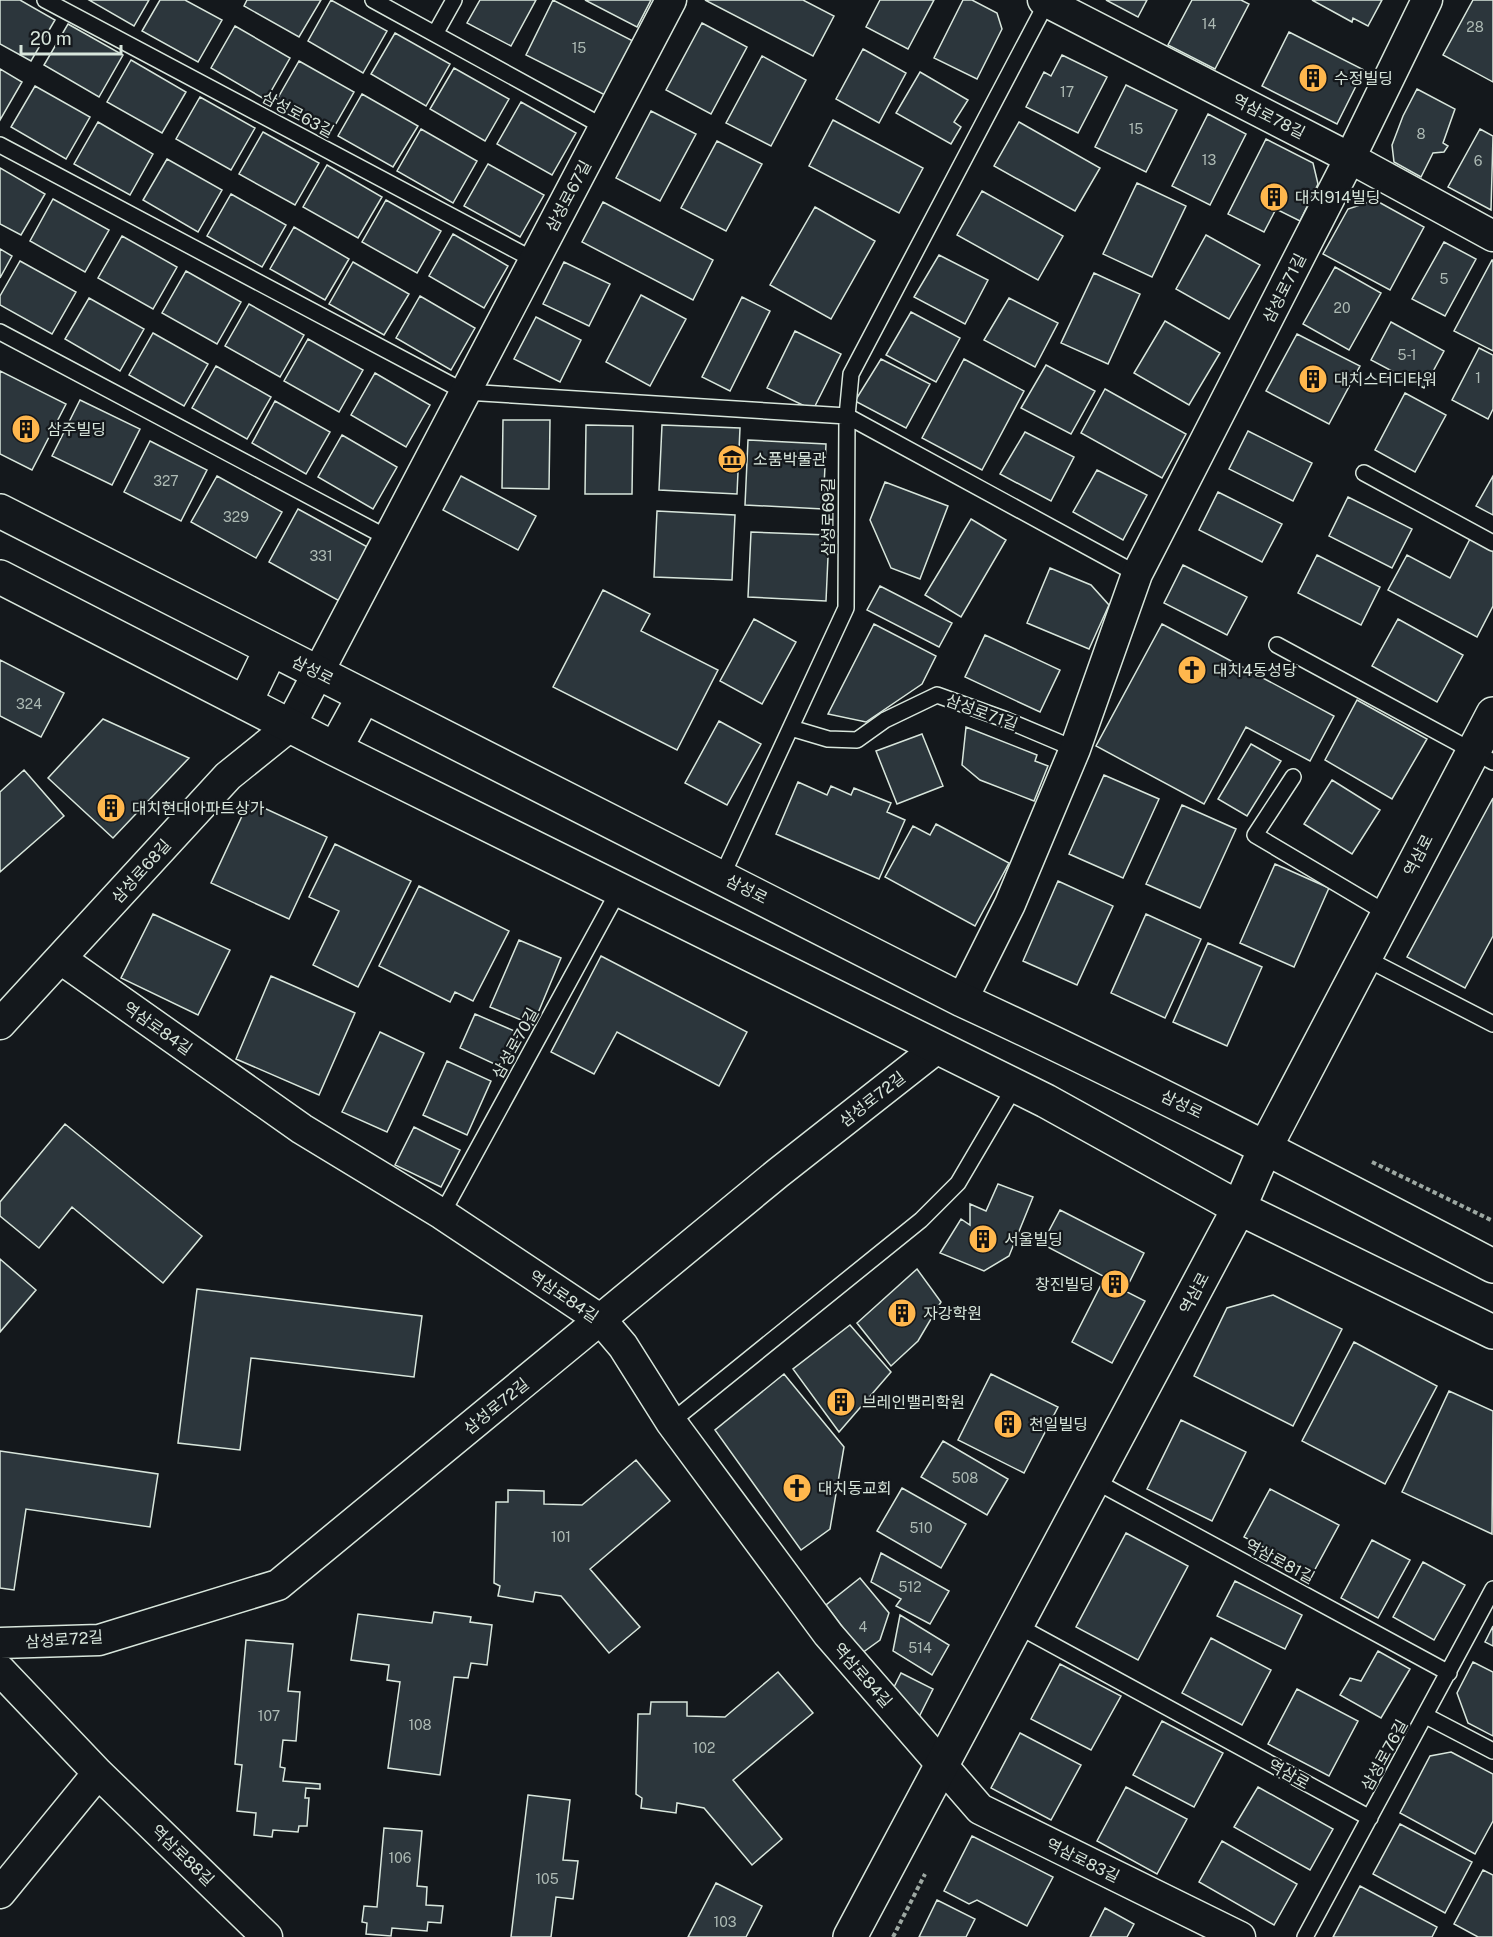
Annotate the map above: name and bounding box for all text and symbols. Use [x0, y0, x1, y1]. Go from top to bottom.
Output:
house number: 14 [1202, 16, 1216, 32]
scale bar [21, 18, 122, 56]
house number: 28 [1466, 19, 1484, 35]
text: 20 m [30, 28, 72, 49]
house number: 15 [572, 40, 586, 56]
building icon: 수정빌딩 [1297, 62, 1329, 94]
place label: 수정빌딩 [1334, 69, 1393, 88]
house number: 17 [1060, 84, 1074, 100]
street label: 삼성로63길 [259, 88, 337, 141]
street label: 역삼로78길 [1229, 90, 1308, 143]
house number: 15 [1129, 121, 1143, 137]
house number: 8 [1416, 126, 1426, 142]
house number: 13 [1202, 152, 1216, 168]
house number: 6 [1474, 153, 1483, 169]
street label: 삼성로67길 [542, 157, 595, 235]
building icon: 대치914빌딩 [1258, 181, 1290, 213]
place label: 대치914빌딩 [1295, 188, 1380, 207]
street label: 삼성로71길 [1259, 250, 1310, 326]
house number: 5 [1440, 271, 1449, 287]
house number: 20 [1334, 300, 1350, 316]
house number: 5-1 [1398, 347, 1416, 363]
building icon: 대치스터디타워 [1297, 363, 1329, 395]
place label: 대치스터디타워 [1334, 370, 1437, 389]
house number: 1 [1475, 370, 1481, 386]
building icon: 삼주빌딩 [10, 413, 42, 445]
place label: 삼주빌딩 [47, 420, 106, 439]
museum icon: 소품박물관 [716, 443, 748, 475]
place label: 소품박물관 [753, 450, 827, 469]
house number: 327 [153, 473, 179, 489]
street label: 삼성로69길 [819, 478, 838, 556]
house number: 329 [223, 509, 249, 525]
house number: 331 [309, 548, 333, 564]
street label: 삼성로 [289, 652, 337, 689]
church icon: 대치4동성당 [1176, 654, 1208, 686]
place label: 대치4동성당 [1213, 661, 1297, 680]
street label: 삼성로71길 [943, 691, 1020, 734]
house number: 324 [16, 696, 42, 712]
building icon: 대치현대아파트상가 [95, 792, 127, 824]
place label: 대치현대아파트상가 [132, 799, 265, 818]
street label: 역삼로 [1400, 831, 1437, 879]
street label: 삼성로68길 [108, 836, 175, 907]
street label: 삼성로 [723, 871, 771, 908]
street label: 역삼로84길 [120, 998, 196, 1059]
street label: 삼성로70길 [488, 1005, 543, 1082]
street label: 삼성로72길 [836, 1068, 909, 1131]
street label: 삼성로 [1158, 1086, 1206, 1123]
building icon: 서울빌딩 [967, 1223, 999, 1255]
place label: 서울빌딩 [1004, 1230, 1063, 1249]
street label: 역삼로84길 [526, 1266, 602, 1326]
building icon: 창진빌딩 [1099, 1268, 1131, 1300]
street label: 역삼로 [1176, 1269, 1213, 1317]
place label: 창진빌딩 [1035, 1275, 1094, 1294]
building icon: 자강학원 [886, 1297, 918, 1329]
place label: 자강학원 [923, 1304, 982, 1323]
street label: 삼성로72길 [460, 1374, 533, 1438]
building icon: 브레인밸리학원 [825, 1386, 857, 1418]
place label: 브레인밸리학원 [862, 1393, 965, 1412]
building icon: 천일빌딩 [992, 1408, 1024, 1440]
place label: 천일빌딩 [1029, 1415, 1088, 1434]
house number: 508 [952, 1470, 978, 1486]
church icon: 대치동교회 [781, 1472, 813, 1504]
place label: 대치동교회 [818, 1479, 892, 1498]
house number: 510 [909, 1520, 933, 1536]
house number: 101 [551, 1529, 571, 1545]
street label: 역삼로81길 [1242, 1535, 1318, 1588]
house number: 512 [898, 1579, 922, 1595]
house number: 4 [859, 1619, 868, 1635]
street label: 삼성로72길 [24, 1627, 104, 1652]
street label: 역삼로84길 [829, 1639, 896, 1711]
house number: 514 [908, 1640, 932, 1656]
house number: 107 [258, 1708, 280, 1724]
street label: 삼성로76길 [1357, 1716, 1412, 1794]
house number: 108 [408, 1717, 432, 1733]
house number: 102 [693, 1740, 715, 1756]
street label: 역삼로 [1265, 1755, 1313, 1794]
street label: 역삼로88길 [147, 1821, 218, 1890]
street label: 역삼로83길 [1043, 1835, 1123, 1886]
house number: 106 [389, 1850, 412, 1866]
house number: 105 [535, 1871, 559, 1887]
house number: 103 [714, 1914, 737, 1930]

